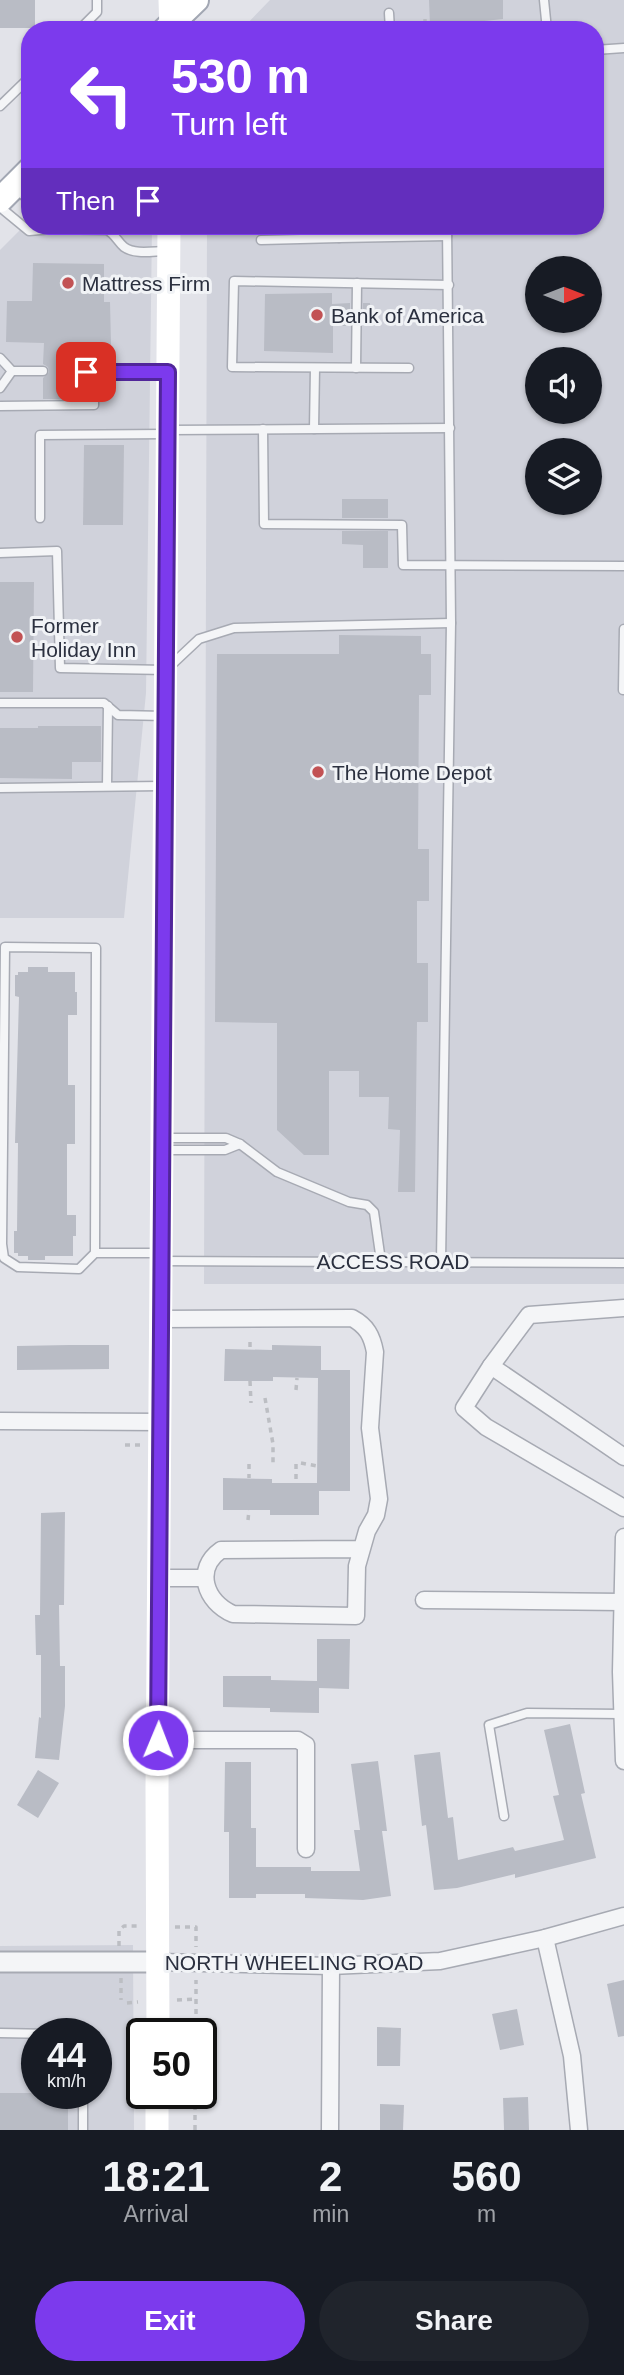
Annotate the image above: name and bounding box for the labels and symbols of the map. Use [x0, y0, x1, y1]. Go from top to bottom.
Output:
north arrow [525, 256, 602, 332]
place label: Mattress Firm [82, 272, 210, 295]
marker: Mattress Firm [60, 275, 76, 291]
place label: Bank of America [331, 304, 484, 327]
marker: Bank of America [309, 307, 325, 323]
pin [56, 342, 116, 402]
place label: Former Holiday Inn [31, 614, 136, 661]
marker: Former Holiday Inn [9, 629, 25, 645]
place label: The Home Depot [332, 761, 492, 784]
marker: The Home Depot [310, 764, 326, 780]
street label: ACCESS ROAD [317, 1250, 469, 1273]
position arrow [121, 1703, 195, 1777]
street label: NORTH WHEELING ROAD [165, 1951, 423, 1974]
speed limit sign: 50 [126, 2018, 217, 2109]

